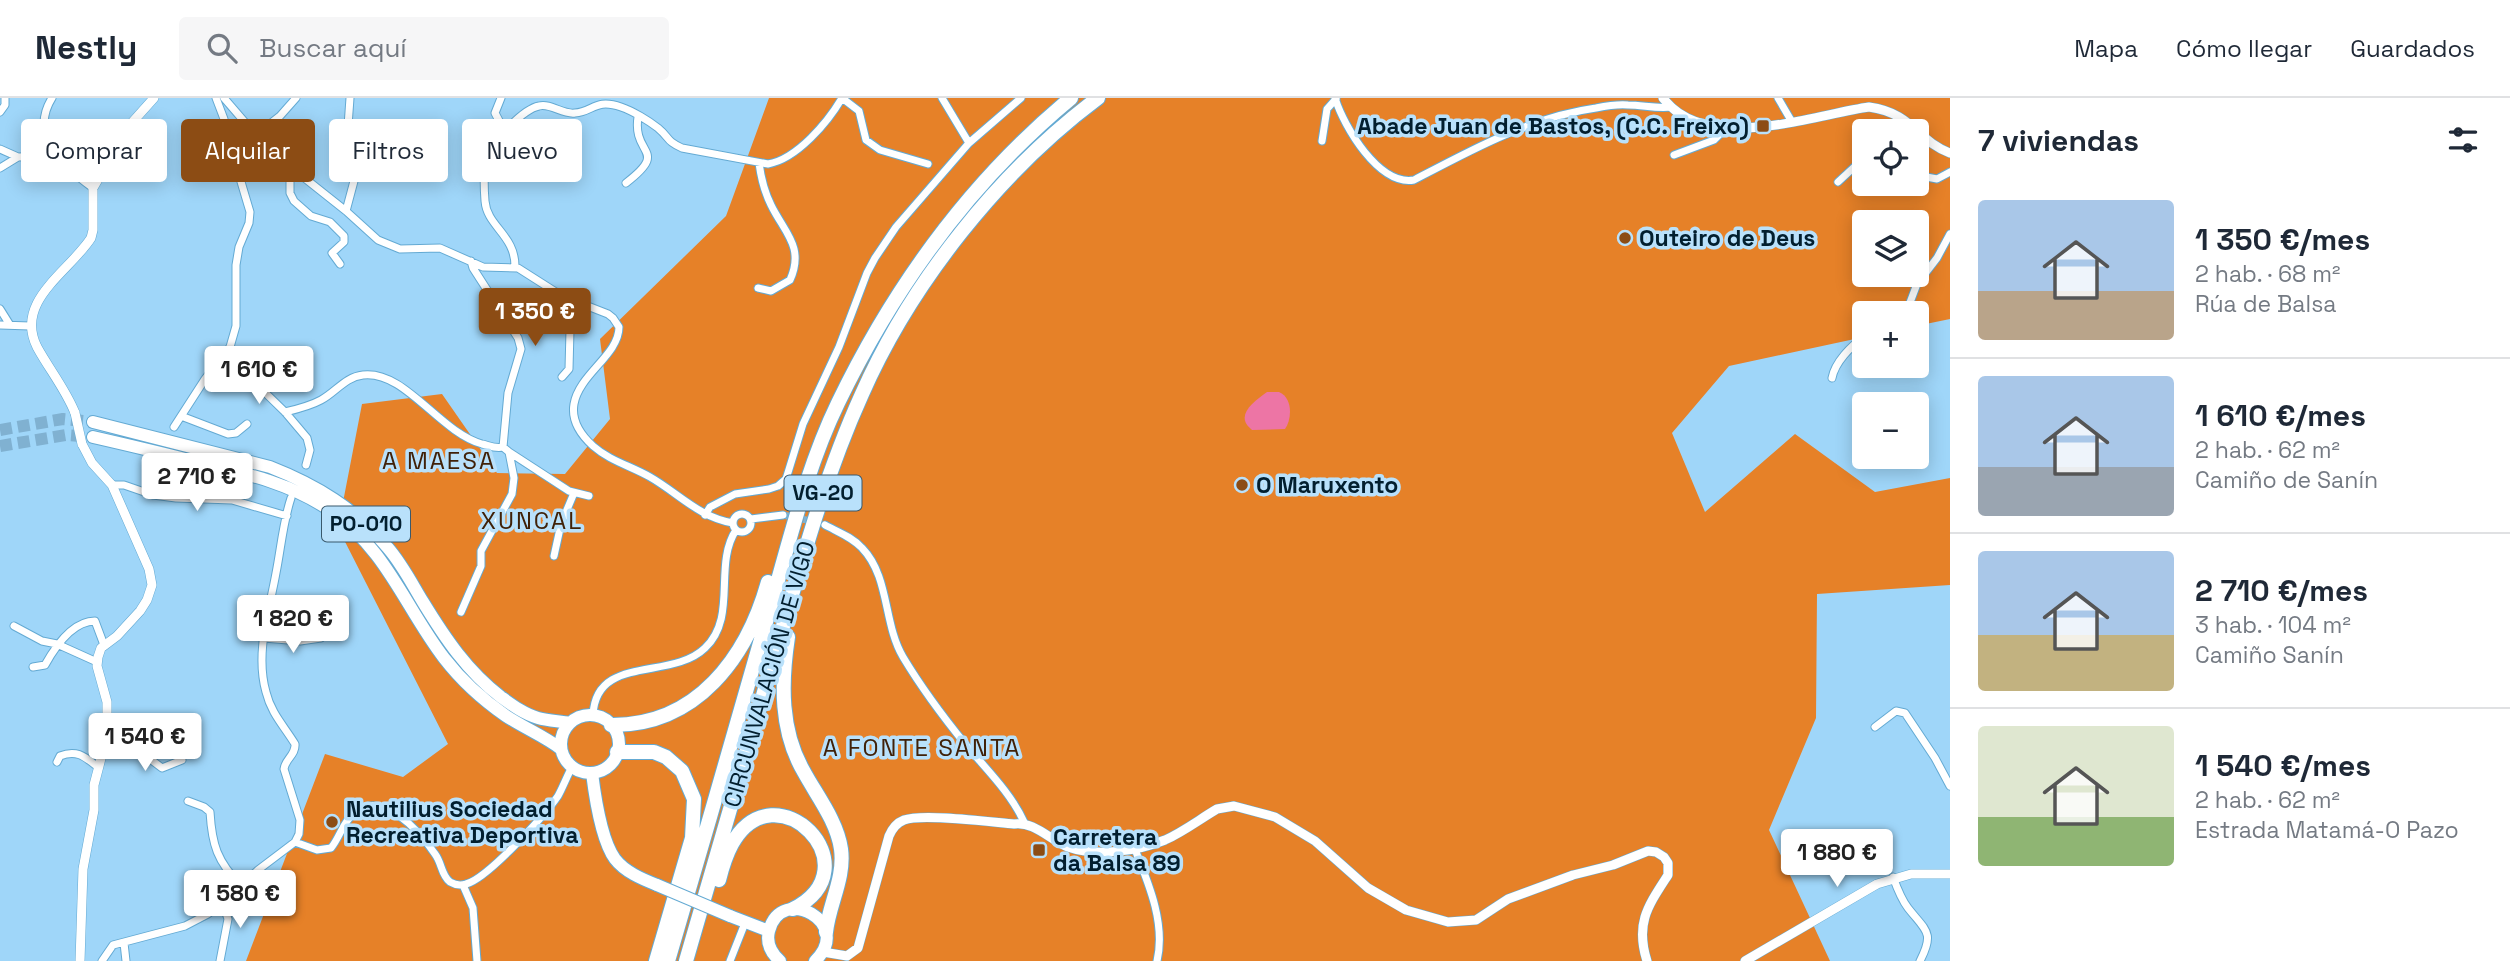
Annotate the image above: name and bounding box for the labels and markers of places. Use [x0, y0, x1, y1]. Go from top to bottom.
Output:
place label: Abade Juan de Bastos, (C.C. Freixo) [1357, 111, 1749, 141]
marker: Abade Juan de Bastos, (C.C. Freixo) [1755, 118, 1771, 134]
place label: Outeiro de Deus [1639, 223, 1815, 253]
marker: Outeiro de Deus [1617, 230, 1633, 246]
pin: 1 350 € [470, 288, 600, 348]
pin: 1 610 € [194, 346, 324, 406]
pin: 2 710 € [132, 454, 262, 513]
place label: O Maruxento [1256, 470, 1398, 500]
marker: O Maruxento [1234, 477, 1250, 493]
pin: 1 820 € [228, 596, 358, 655]
pin: 1 540 € [80, 714, 210, 773]
place label: Nautilius Sociedad Recreativa Deportiva [346, 794, 578, 850]
marker: Nautilius Sociedad Recreativa Deportiva [324, 814, 340, 830]
place label: Carretera da Balsa 89 [1053, 822, 1181, 878]
pin: 1 880 € [1772, 830, 1902, 889]
marker: Carretera da Balsa 89 [1031, 842, 1047, 858]
pin: 1 580 € [175, 870, 305, 930]

